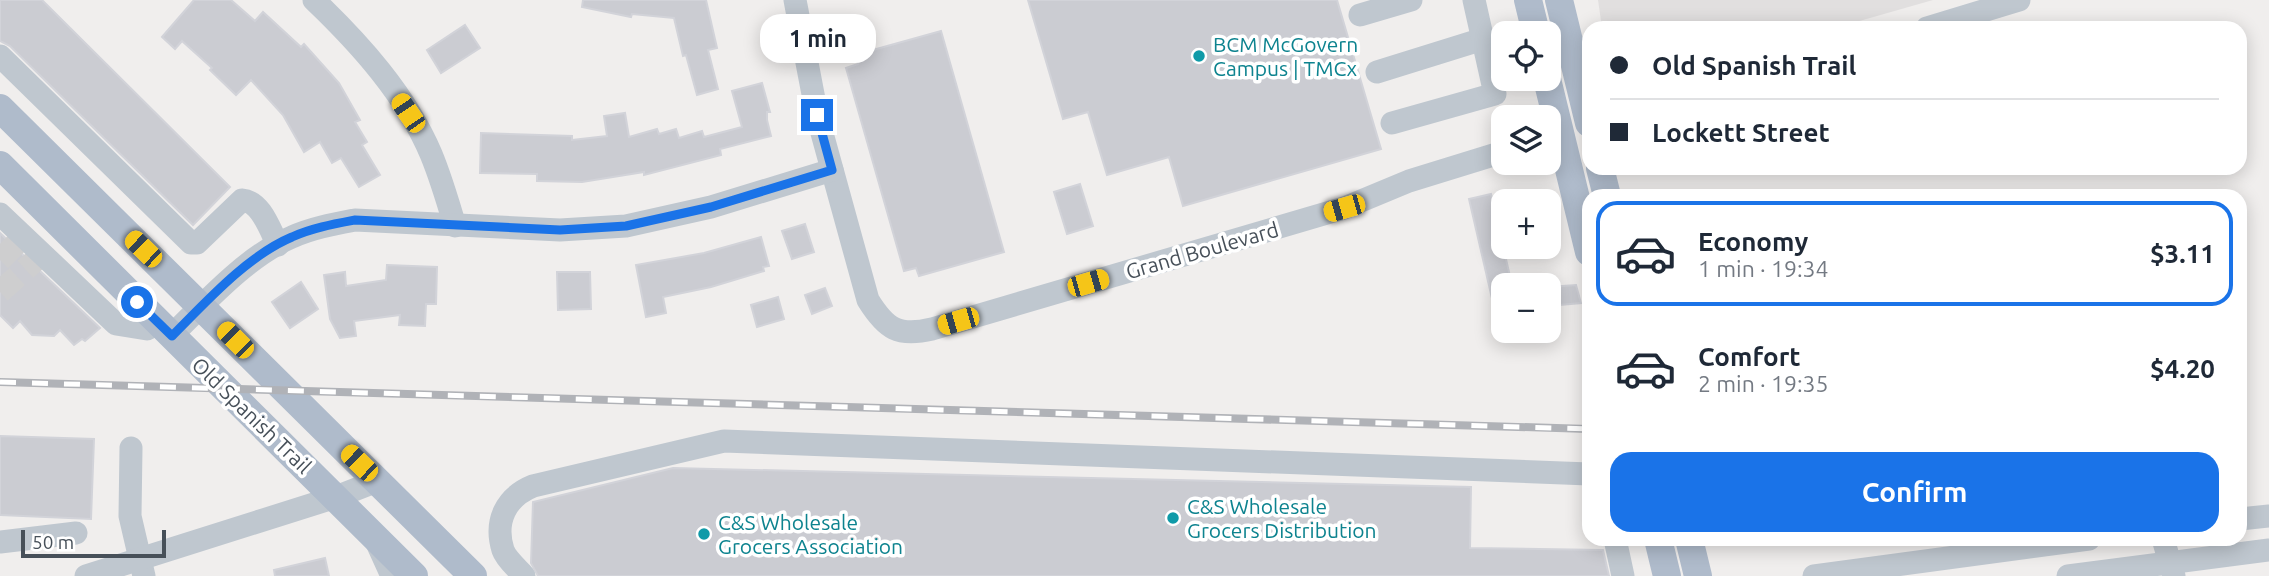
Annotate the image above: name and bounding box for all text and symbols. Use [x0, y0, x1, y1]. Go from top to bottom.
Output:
callout: 1 min [759, 13, 875, 62]
map controls [1491, 21, 1561, 343]
button: locate [1491, 21, 1561, 91]
text: 1 min [789, 26, 847, 51]
place label: BCM McGovern Campus | TMCx [1213, 32, 1358, 80]
marker: BCM McGovern Campus | TMCx [1191, 48, 1207, 64]
text: Old Spanish Trail [1652, 51, 1856, 80]
car [388, 90, 429, 136]
route end [801, 99, 833, 131]
button: layers [1491, 105, 1561, 175]
text: Lockett Street [1652, 118, 1830, 147]
button: + [1491, 189, 1561, 259]
car [1321, 192, 1368, 224]
street label: Grand Boulevard [1123, 217, 1281, 283]
icon: car [1614, 222, 1677, 285]
car [121, 227, 166, 271]
text: Economy [1698, 227, 1808, 256]
text: $3.11 [2150, 239, 2215, 268]
text: 1 min · 19:34 [1698, 256, 1829, 281]
car [1065, 267, 1112, 299]
button: − [1491, 273, 1561, 343]
route start [121, 286, 153, 318]
car [935, 305, 982, 337]
car [213, 318, 258, 362]
icon: car [1614, 337, 1677, 400]
text: Comfort [1698, 342, 1801, 371]
street label: Old Spanish Trail [187, 352, 317, 478]
text: $4.20 [2150, 354, 2215, 383]
text: 2 min · 19:35 [1698, 371, 1829, 396]
car [337, 441, 382, 485]
button: Confirm [1610, 452, 2219, 532]
place label: C&S Wholesale Grocers Distribution [1187, 494, 1377, 542]
place label: C&S Wholesale Grocers Association [718, 510, 903, 558]
marker: C&S Wholesale Grocers Distribution [1165, 510, 1181, 526]
marker: C&S Wholesale Grocers Association [696, 526, 712, 542]
scale bar [21, 527, 166, 559]
text: 50 m [32, 531, 74, 553]

